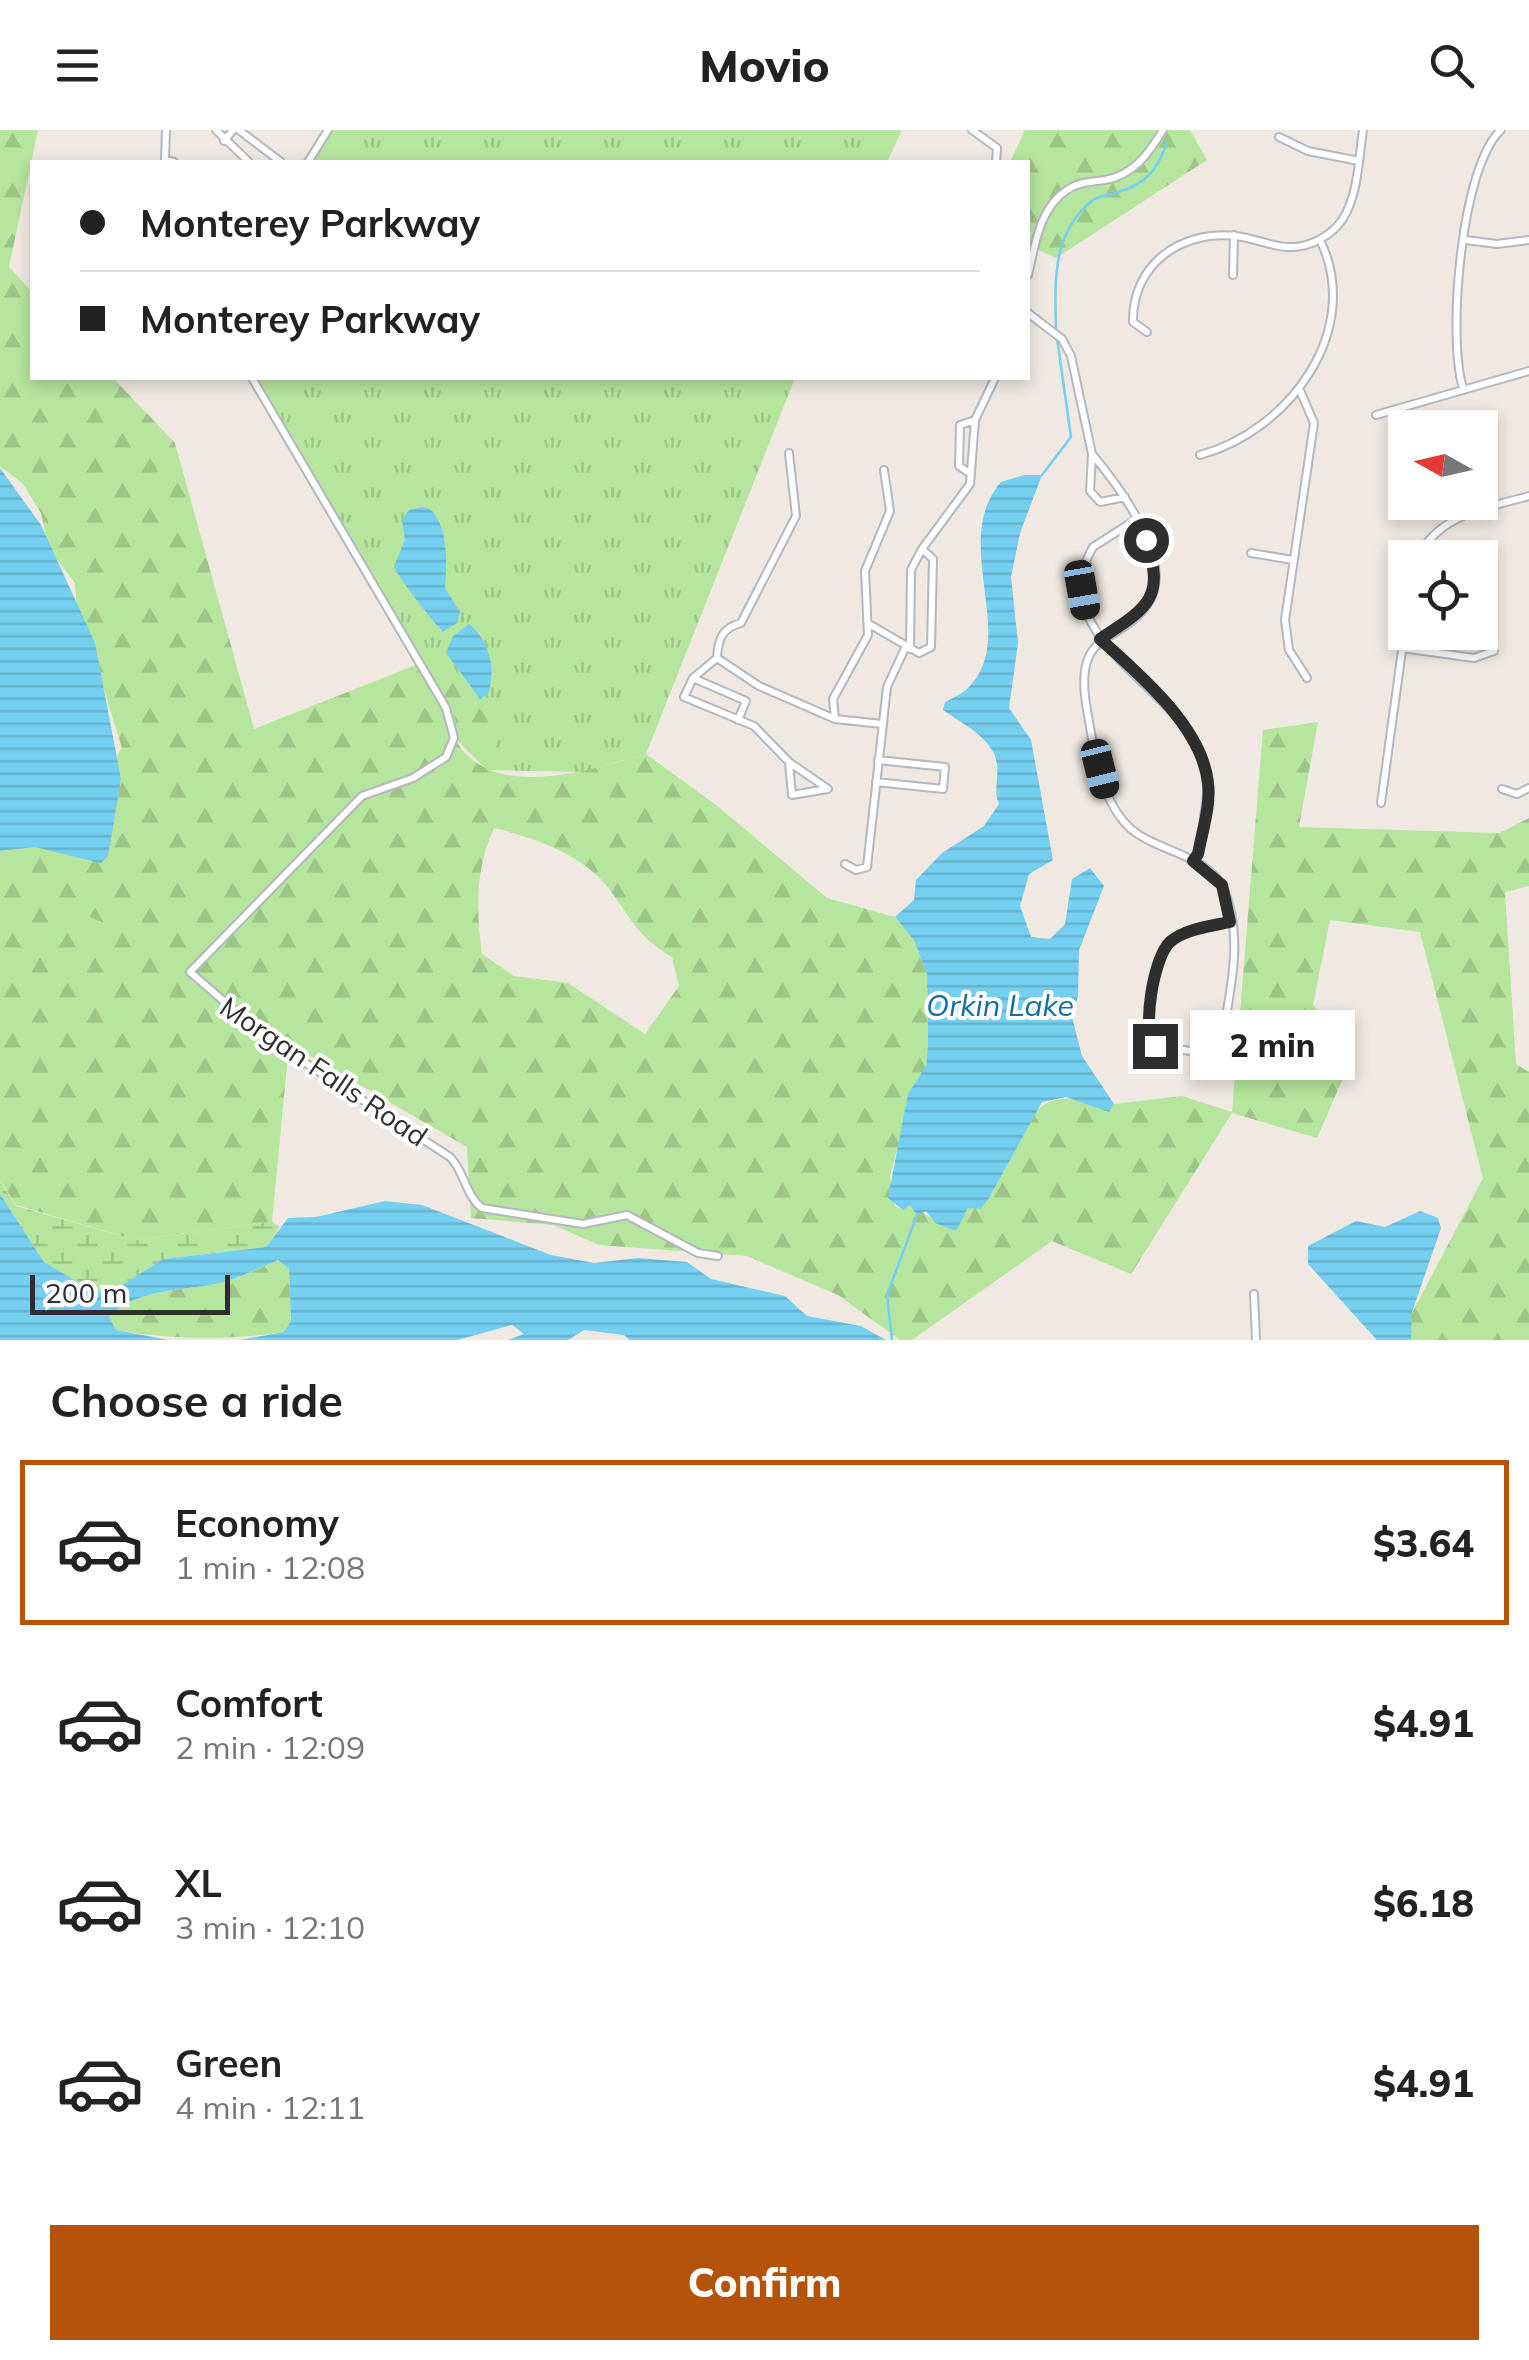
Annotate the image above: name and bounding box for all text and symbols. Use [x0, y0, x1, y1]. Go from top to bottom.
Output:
text: Movio [699, 37, 830, 93]
icon: menu [50, 38, 105, 93]
icon: search [1424, 38, 1479, 93]
text: Monterey Parkway [140, 199, 480, 247]
text: Monterey Parkway [140, 295, 480, 343]
north arrow [1388, 410, 1498, 520]
map controls [1388, 410, 1498, 650]
route start [1124, 518, 1169, 563]
button: locate [1388, 540, 1498, 650]
car [1062, 558, 1102, 622]
car [1078, 736, 1122, 802]
water label: Orkin Lake [926, 986, 1074, 1024]
street label: Morgan Falls Road [214, 989, 434, 1153]
callout: 2 min [1190, 1011, 1355, 1081]
route end [1133, 1024, 1178, 1069]
text: 2 min [1230, 1025, 1315, 1065]
scale bar [30, 1270, 230, 1314]
text: 200 m [45, 1275, 127, 1310]
text: Choose a ride [50, 1372, 343, 1428]
icon: car [55, 1498, 145, 1588]
text: Economy [175, 1499, 339, 1547]
text: $3.64 [1373, 1519, 1474, 1567]
text: 1 min · 12:08 [175, 1547, 365, 1587]
icon: car [55, 1678, 145, 1768]
text: Comfort [175, 1679, 323, 1727]
text: $4.91 [1373, 1699, 1474, 1747]
text: 2 min · 12:09 [175, 1727, 365, 1767]
icon: car [55, 1858, 145, 1948]
text: XL [175, 1859, 222, 1907]
text: $6.18 [1373, 1879, 1474, 1927]
text: 3 min · 12:10 [175, 1907, 365, 1947]
icon: car [55, 2038, 145, 2128]
text: Green [175, 2039, 282, 2087]
text: $4.91 [1373, 2059, 1474, 2107]
text: 4 min · 12:11 [175, 2087, 365, 2127]
button: Confirm [50, 2225, 1479, 2340]

